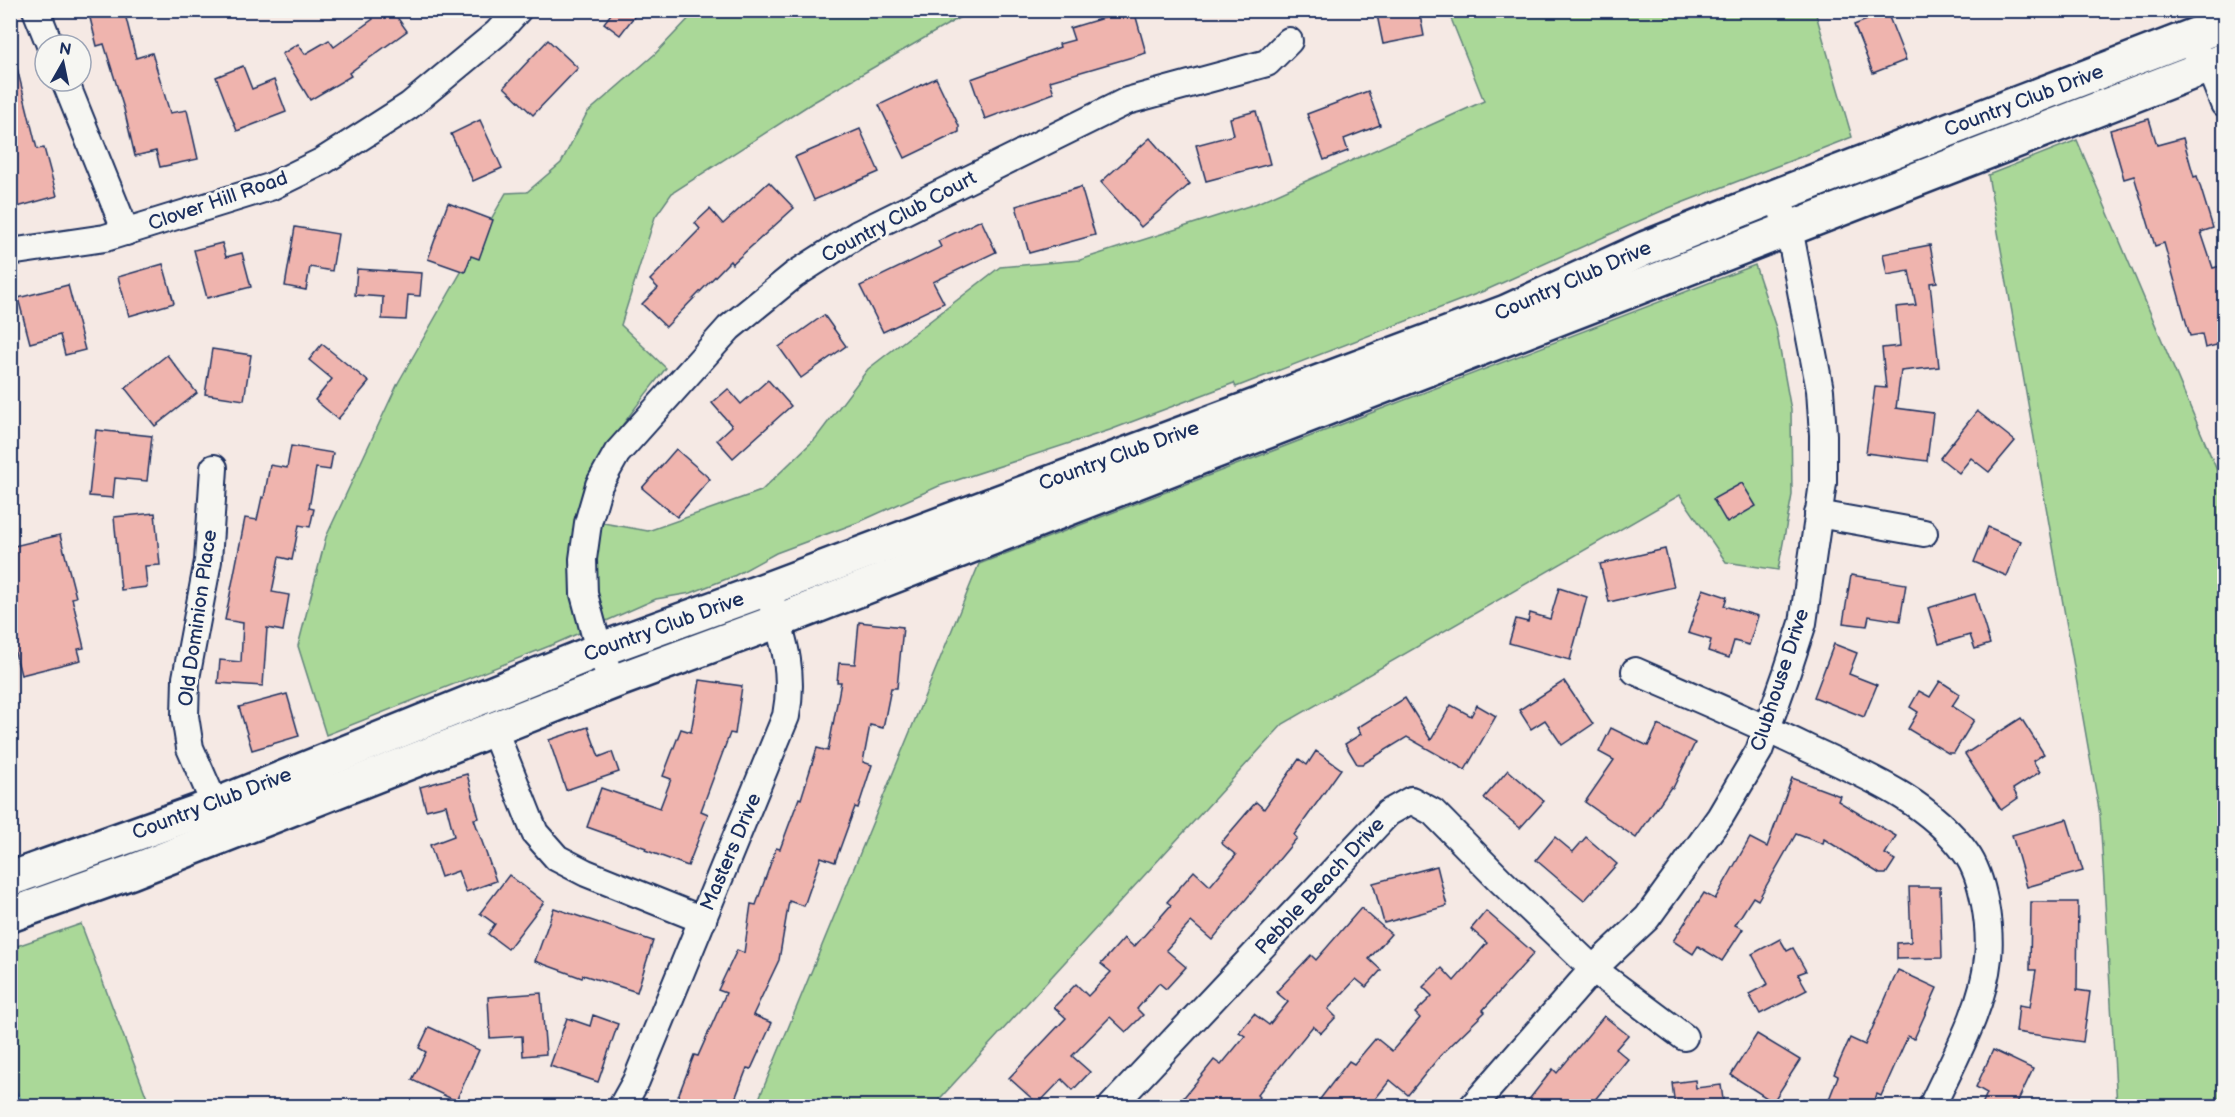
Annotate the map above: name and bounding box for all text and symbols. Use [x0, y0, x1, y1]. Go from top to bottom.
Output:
north arrow [33, 33, 93, 93]
text: N [58, 39, 73, 60]
street label: Country Club Drive [1941, 60, 2107, 142]
street label: Clover Hill Road [145, 166, 291, 236]
street label: Country Club Court [817, 166, 981, 268]
street label: Country Club Drive [1491, 236, 1655, 326]
street label: Country Club Drive [1036, 416, 1203, 496]
street label: Old Dominion Place [174, 528, 222, 708]
street label: Country Club Drive [581, 587, 748, 667]
street label: Clubhouse Drive [1746, 605, 1814, 754]
street label: Country Club Drive [129, 763, 295, 845]
street label: Masters Drive [695, 789, 767, 914]
street label: Pebble Beach Drive [1250, 812, 1390, 960]

